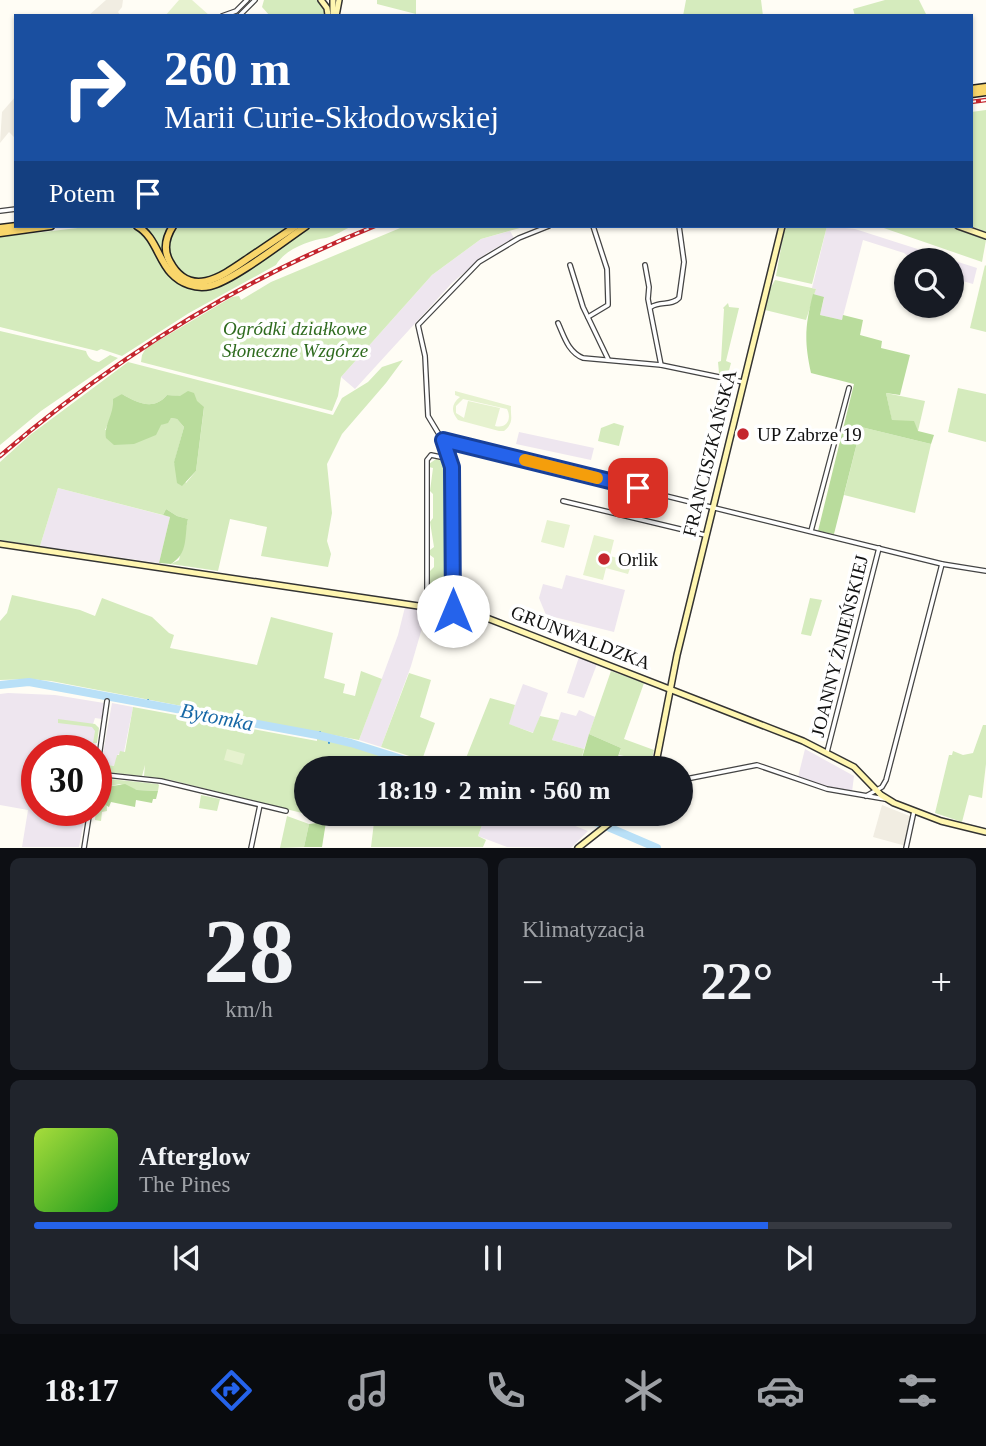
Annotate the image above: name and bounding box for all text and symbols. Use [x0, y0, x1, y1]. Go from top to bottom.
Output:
text: 260 m [164, 41, 291, 96]
icon: right [49, 42, 140, 133]
text: Marii Curie-Skłodowskiej [164, 99, 499, 135]
icon: arrive [129, 175, 167, 213]
text: Potem [49, 179, 115, 208]
map controls [894, 248, 964, 318]
button: search [894, 248, 964, 318]
park label: Ogródki działkowe Słoneczne Wzgórze [222, 318, 368, 361]
street label: FRANCISZKAŃSKA [679, 367, 740, 539]
place label: UP Zabrze 19 [757, 424, 862, 445]
marker: UP Zabrze 19 [735, 426, 751, 442]
pin [608, 458, 668, 518]
icon: arrive [619, 469, 657, 507]
place label: Orlik [618, 549, 659, 570]
marker: Orlik [596, 551, 612, 567]
street label: JOANNY ŻNIEŃSKIEJ [807, 553, 872, 739]
position arrow [416, 574, 490, 648]
street label: GRUNWALDZKA [508, 601, 654, 674]
water label: Bytomka [179, 698, 255, 736]
speed limit sign: 30 [21, 735, 112, 826]
text: 18:19 · 2 min · 560 m [377, 776, 611, 805]
text: 28 [204, 901, 295, 1002]
text: Klimatyzacja [522, 917, 645, 942]
text: 22° [701, 953, 773, 1010]
text: − [522, 961, 543, 1003]
text: + [931, 961, 952, 1003]
text: km/h [225, 997, 273, 1022]
text: Afterglow [139, 1142, 250, 1171]
text: The Pines [139, 1172, 230, 1197]
icon: previous [168, 1239, 206, 1277]
icon: pause [474, 1239, 512, 1277]
icon: next [780, 1239, 818, 1277]
icon: directions [207, 1366, 256, 1415]
icon: music [344, 1366, 393, 1415]
icon: phone [481, 1366, 530, 1415]
icon: climate [619, 1366, 668, 1415]
icon: car [756, 1366, 805, 1415]
icon: filters [893, 1366, 942, 1415]
text: 18:17 [44, 1372, 119, 1408]

